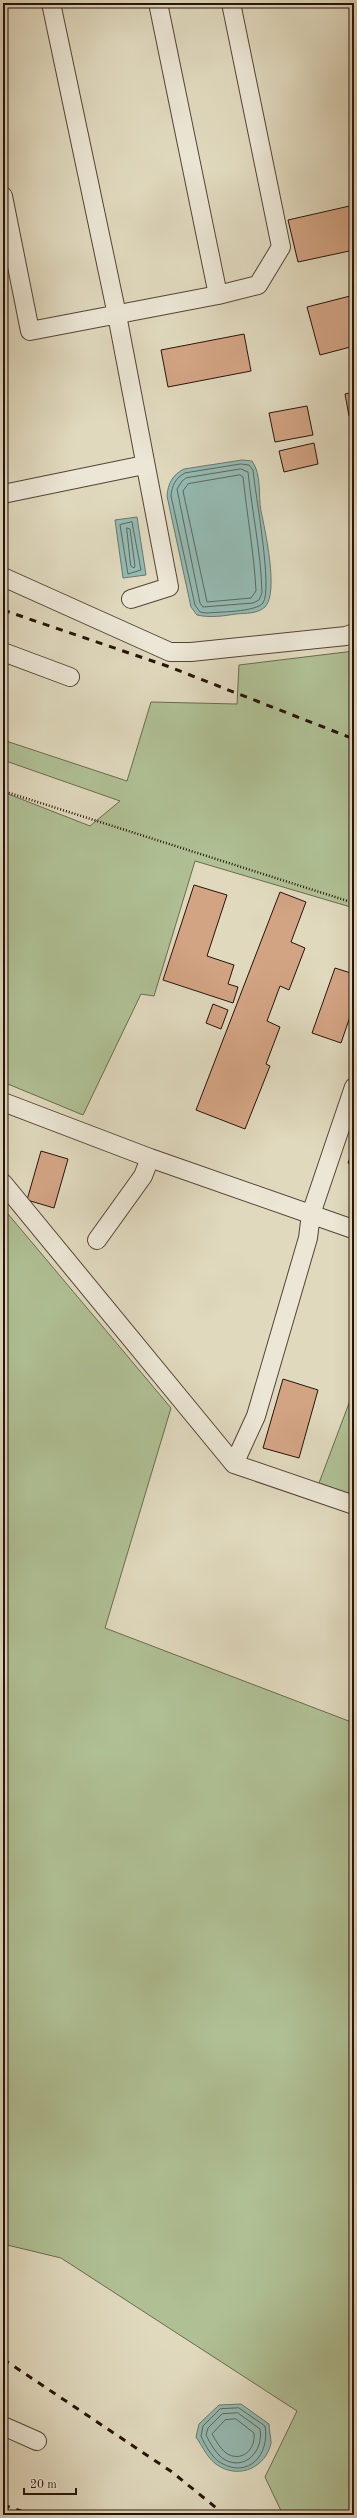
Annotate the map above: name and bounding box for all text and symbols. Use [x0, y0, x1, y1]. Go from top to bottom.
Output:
scale bar [24, 2470, 76, 2496]
text: 20 m [30, 2479, 57, 2491]

